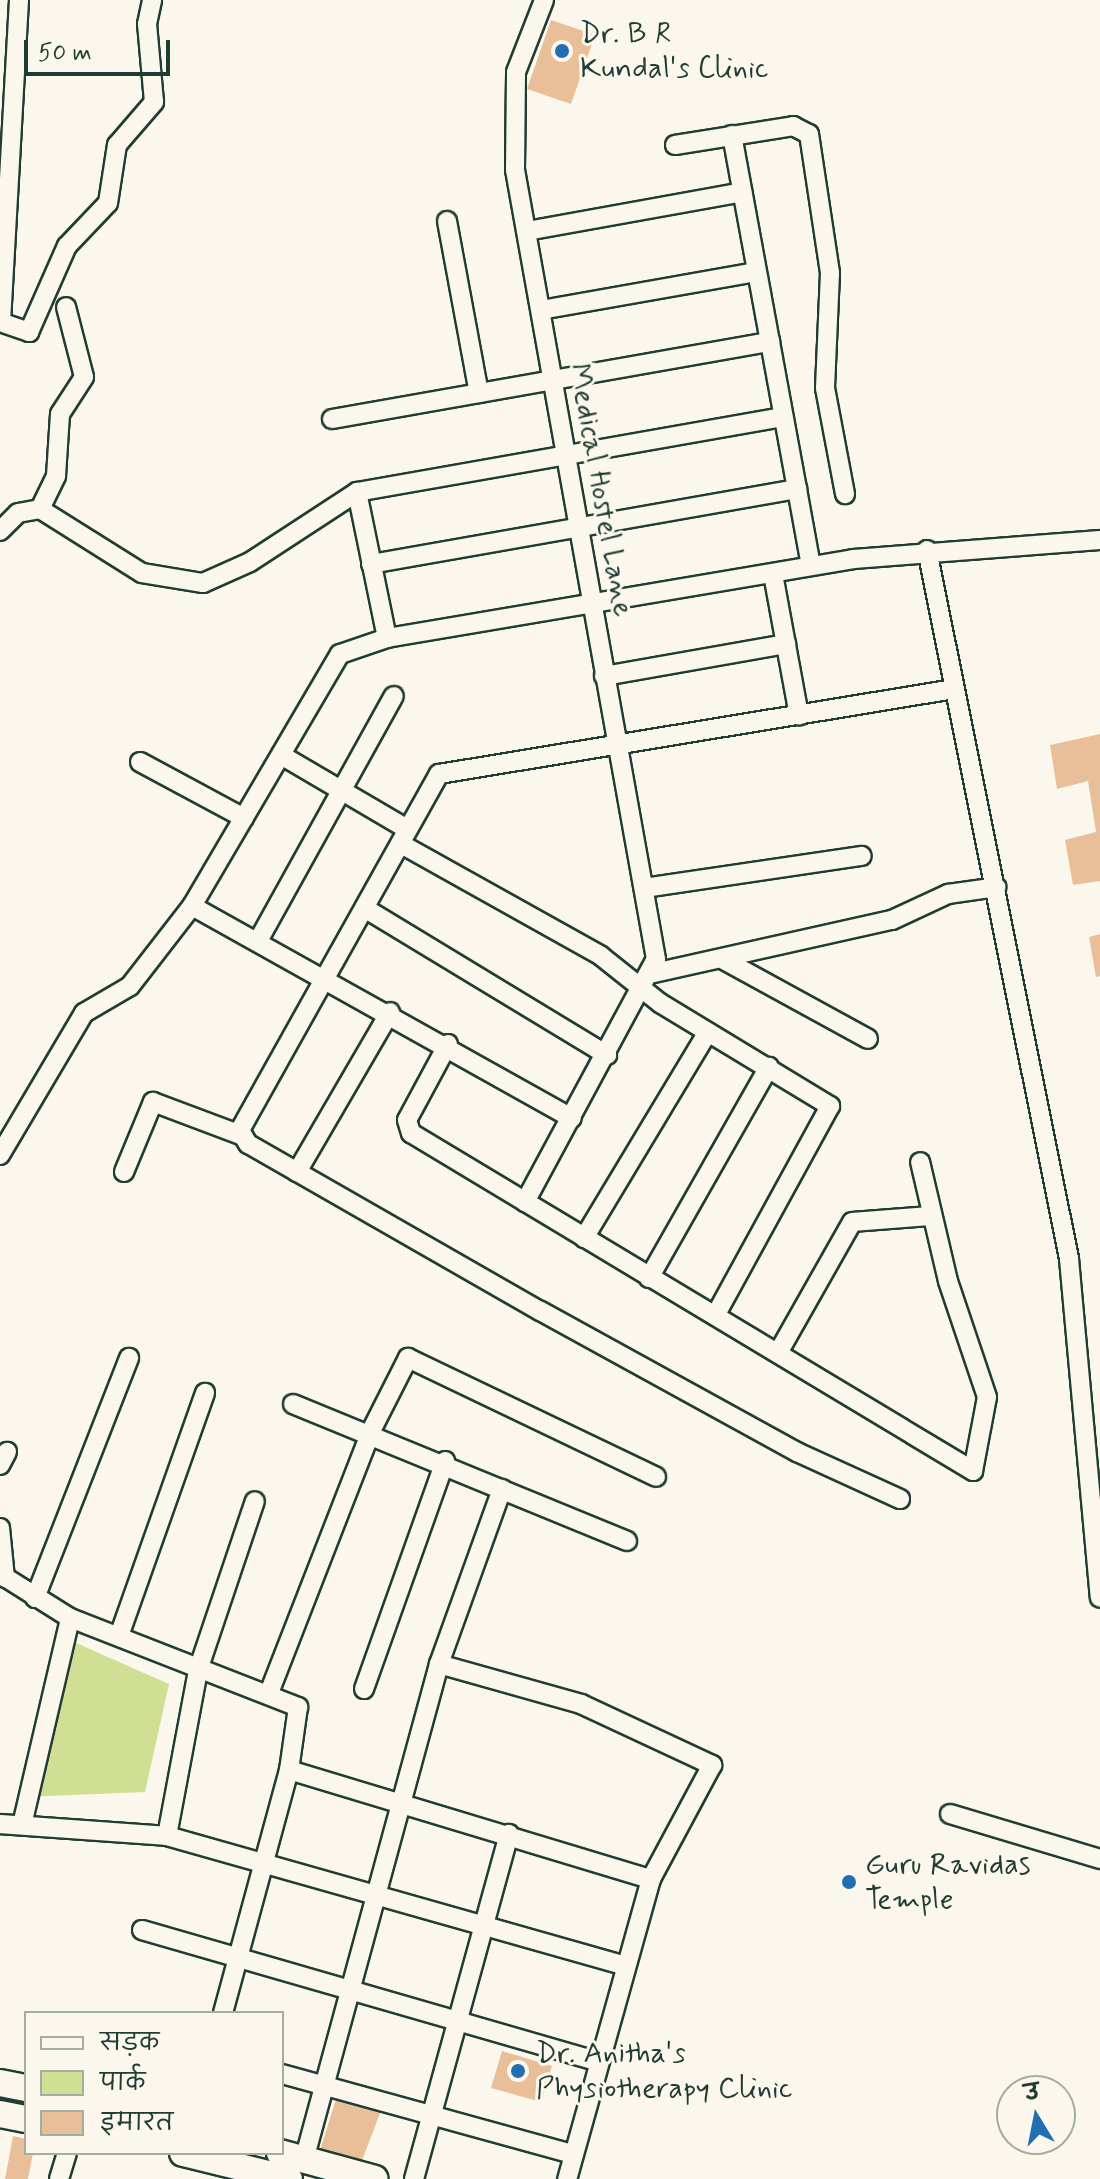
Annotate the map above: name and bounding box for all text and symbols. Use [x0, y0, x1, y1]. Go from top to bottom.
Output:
place label: Dr. B R Kundal's Clinic [580, 16, 772, 86]
scale bar [28, 24, 174, 74]
text: 50 m [38, 38, 92, 69]
marker: Dr. B R Kundal's Clinic [551, 40, 573, 62]
street label: Medical Hostel Lane [560, 361, 640, 619]
place label: Guru Ravidas Temple [865, 1847, 1031, 1918]
marker: Guru Ravidas Temple [840, 1873, 858, 1891]
legend [24, 2011, 284, 2155]
text: सड़क [100, 2028, 159, 2059]
place label: Dr. Anitha's Physiotherapy Clinic [536, 2036, 793, 2106]
marker: Dr. Anitha's Physiotherapy Clinic [507, 2060, 529, 2082]
text: पार्क [100, 2068, 145, 2099]
north arrow [996, 2075, 1076, 2155]
text: उ [1023, 2078, 1042, 2108]
text: इमारत [100, 2108, 173, 2139]

